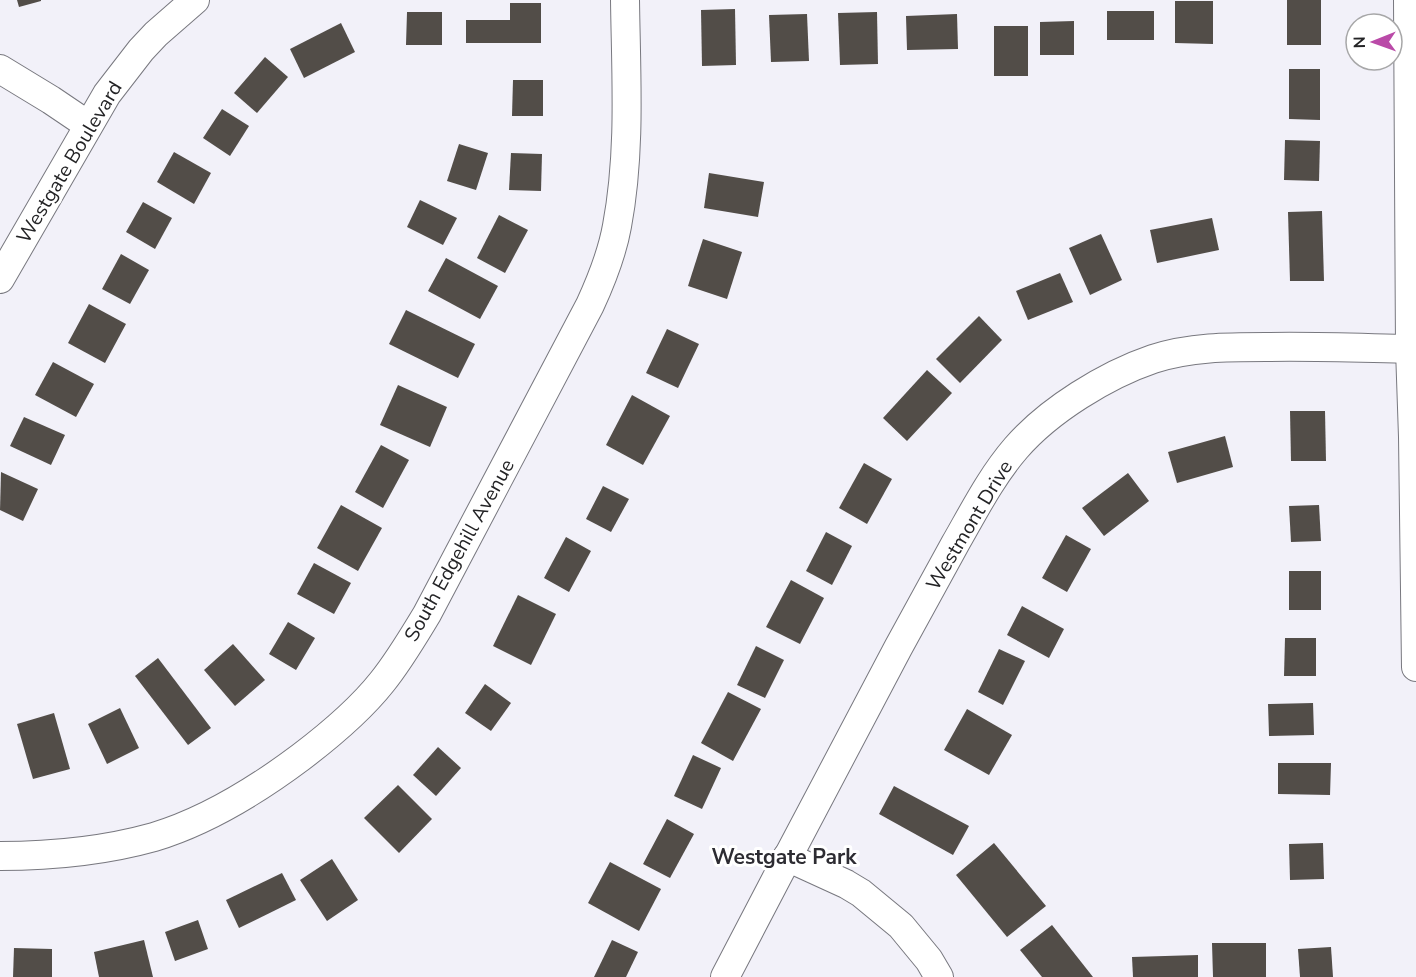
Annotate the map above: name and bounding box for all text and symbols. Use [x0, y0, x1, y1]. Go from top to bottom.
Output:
north arrow [1344, 12, 1404, 72]
text: N [1349, 36, 1371, 48]
street label: Westgate Boulevard [10, 76, 129, 248]
street label: South Edgehill Avenue [398, 454, 521, 646]
street label: Westmont Drive [920, 455, 1019, 595]
district label: Westgate Park [712, 843, 857, 871]

